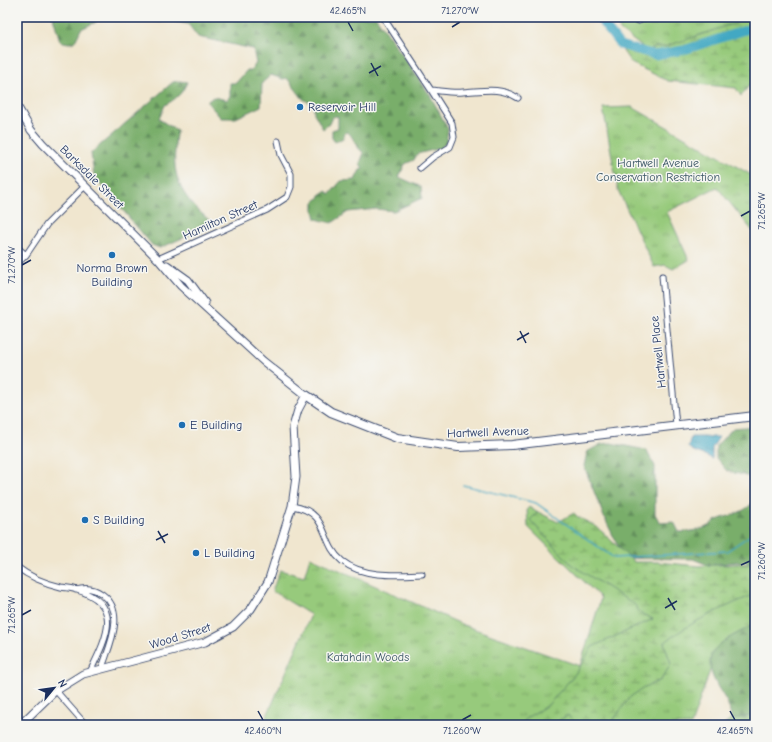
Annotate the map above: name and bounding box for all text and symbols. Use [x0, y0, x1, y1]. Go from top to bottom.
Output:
text: 42.465°N [330, 5, 366, 17]
text: 71.270°W [441, 5, 479, 17]
place label: Reservoir Hill [308, 100, 376, 114]
marker: Reservoir Hill [295, 102, 305, 112]
street label: Barksdale Street [57, 142, 127, 212]
park label: Hartwell Avenue Conservation Restriction [596, 156, 720, 184]
text: 71.265°W [756, 192, 768, 230]
street label: Hamilton Street [180, 197, 260, 243]
text: 71.270°W [6, 246, 18, 284]
marker: Norma Brown Building [107, 250, 117, 260]
place label: Norma Brown Building [76, 261, 148, 289]
street label: Hartwell Place [647, 315, 669, 389]
place label: E Building [190, 418, 242, 432]
marker: E Building [177, 420, 187, 430]
street label: Hartwell Avenue [447, 424, 529, 440]
place label: S Building [93, 513, 145, 527]
marker: S Building [80, 515, 90, 525]
text: 71.260°W [756, 542, 768, 580]
place label: L Building [204, 546, 255, 560]
marker: L Building [191, 548, 201, 558]
text: 71.265°W [6, 596, 18, 634]
street label: Wood Street [148, 620, 213, 652]
park label: Katahdin Woods [327, 650, 409, 664]
north arrow [34, 668, 74, 708]
text: N [55, 677, 70, 690]
text: 42.460°N [245, 725, 282, 737]
text: 71.260°W [443, 725, 481, 737]
text: 42.465°N [717, 725, 753, 737]

